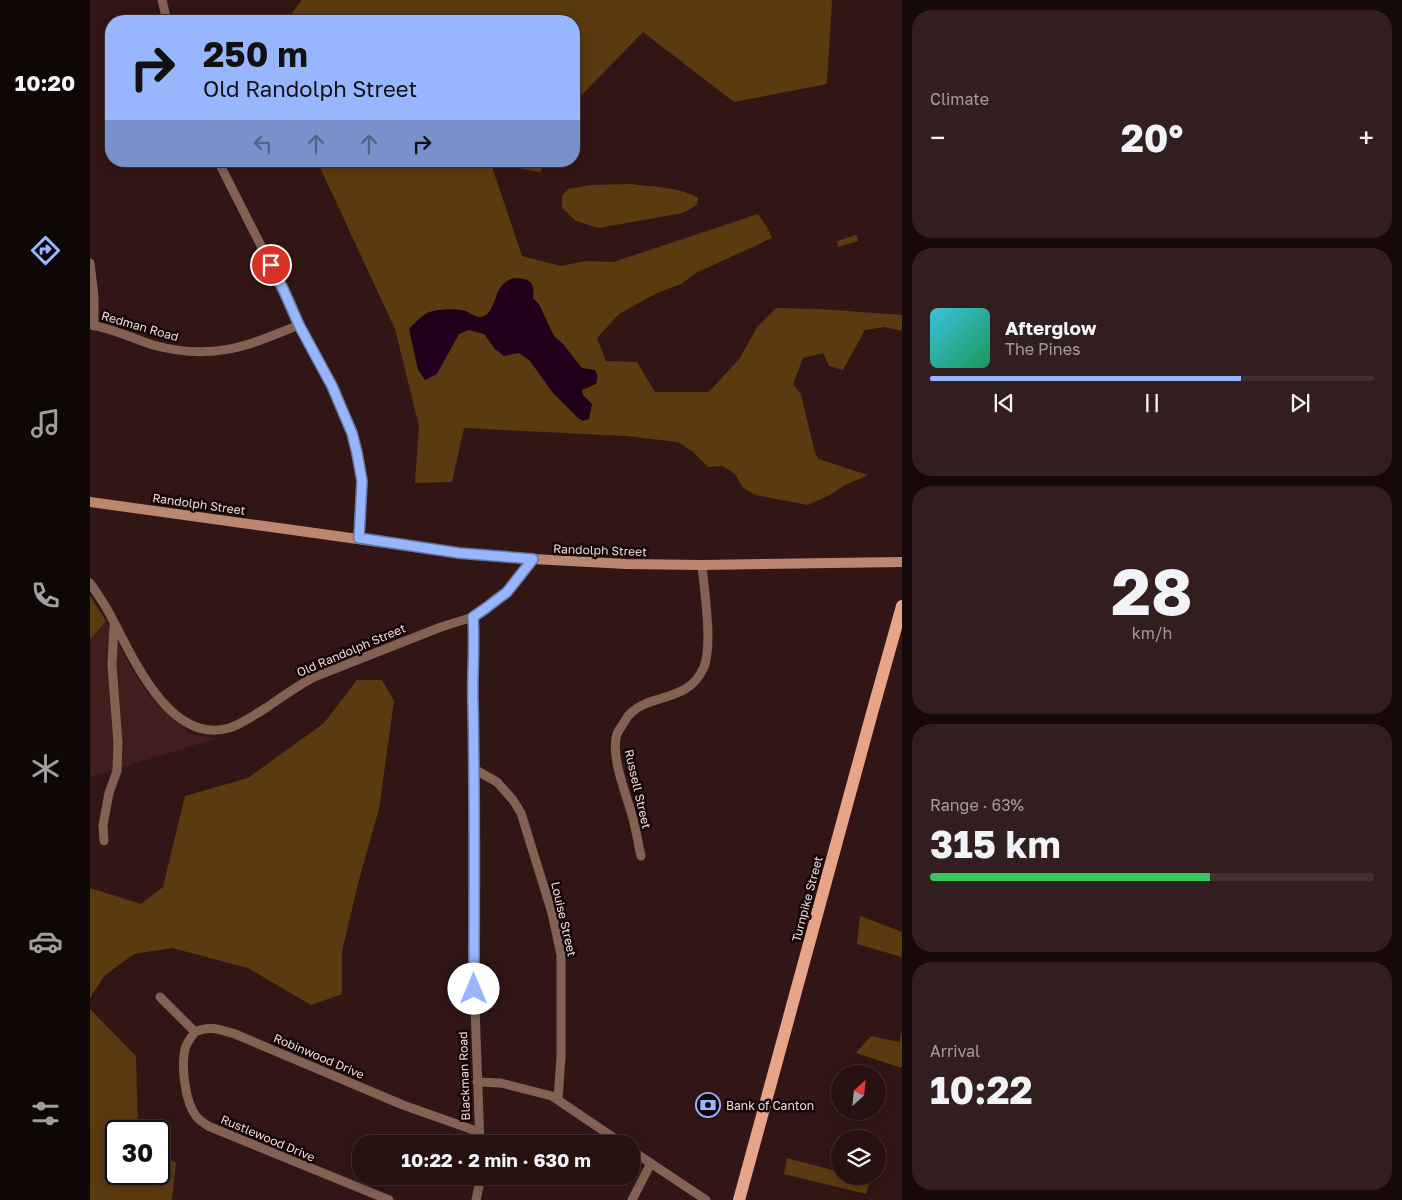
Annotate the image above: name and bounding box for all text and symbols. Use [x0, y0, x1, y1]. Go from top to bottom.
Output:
text: 250 m [203, 33, 308, 75]
icon: right [120, 35, 185, 100]
text: 10:20 [15, 69, 75, 96]
text: Old Randolph Street [203, 75, 417, 102]
text: Climate [930, 89, 989, 109]
text: 20° [1121, 115, 1183, 160]
text: − [930, 121, 945, 154]
text: + [1359, 121, 1374, 154]
icon: left [249, 130, 277, 158]
icon: ahead [302, 130, 330, 158]
icon: ahead [355, 130, 383, 158]
icon: right [408, 130, 436, 158]
icon: directions [28, 233, 63, 268]
pin [250, 244, 292, 286]
icon: arrive [257, 251, 285, 279]
street label: Redman Road [100, 308, 180, 344]
text: Afterglow [1005, 316, 1096, 339]
text: The Pines [1005, 339, 1080, 359]
icon: previous [990, 389, 1018, 417]
icon: pause [1138, 389, 1166, 417]
icon: next [1286, 389, 1314, 417]
icon: music [28, 406, 63, 441]
street label: Randolph Street [151, 490, 247, 518]
street label: Randolph Street [553, 541, 647, 559]
text: 28 [1111, 551, 1193, 629]
icon: phone [28, 578, 63, 613]
street label: Old Randolph Street [294, 620, 408, 680]
text: km/h [1132, 623, 1172, 643]
street label: Russell Street [622, 748, 654, 830]
icon: climate [28, 751, 63, 786]
text: Range · 63% [930, 795, 1024, 815]
text: 315 km [930, 821, 1061, 866]
street label: Turnpike Street [788, 854, 826, 944]
street label: Louise Street [548, 880, 580, 958]
icon: car [28, 924, 63, 959]
position arrow [447, 962, 499, 1014]
street label: Robinwood Drive [271, 1030, 367, 1082]
street label: Blackman Road [455, 1031, 473, 1121]
text: Arrival [930, 1041, 980, 1061]
north arrow [831, 1065, 886, 1120]
map controls [831, 1065, 886, 1185]
text: 10:22 [930, 1067, 1033, 1112]
bank icon: Bank of Canton [695, 1092, 721, 1118]
icon: filters [28, 1096, 63, 1131]
place label: Bank of Canton [726, 1098, 814, 1113]
street label: Rustlewood Drive [219, 1111, 317, 1165]
speed limit sign: 30 [105, 1120, 170, 1185]
button: layers [831, 1130, 886, 1185]
text: 10:22 · 2 min · 630 m [401, 1148, 591, 1171]

